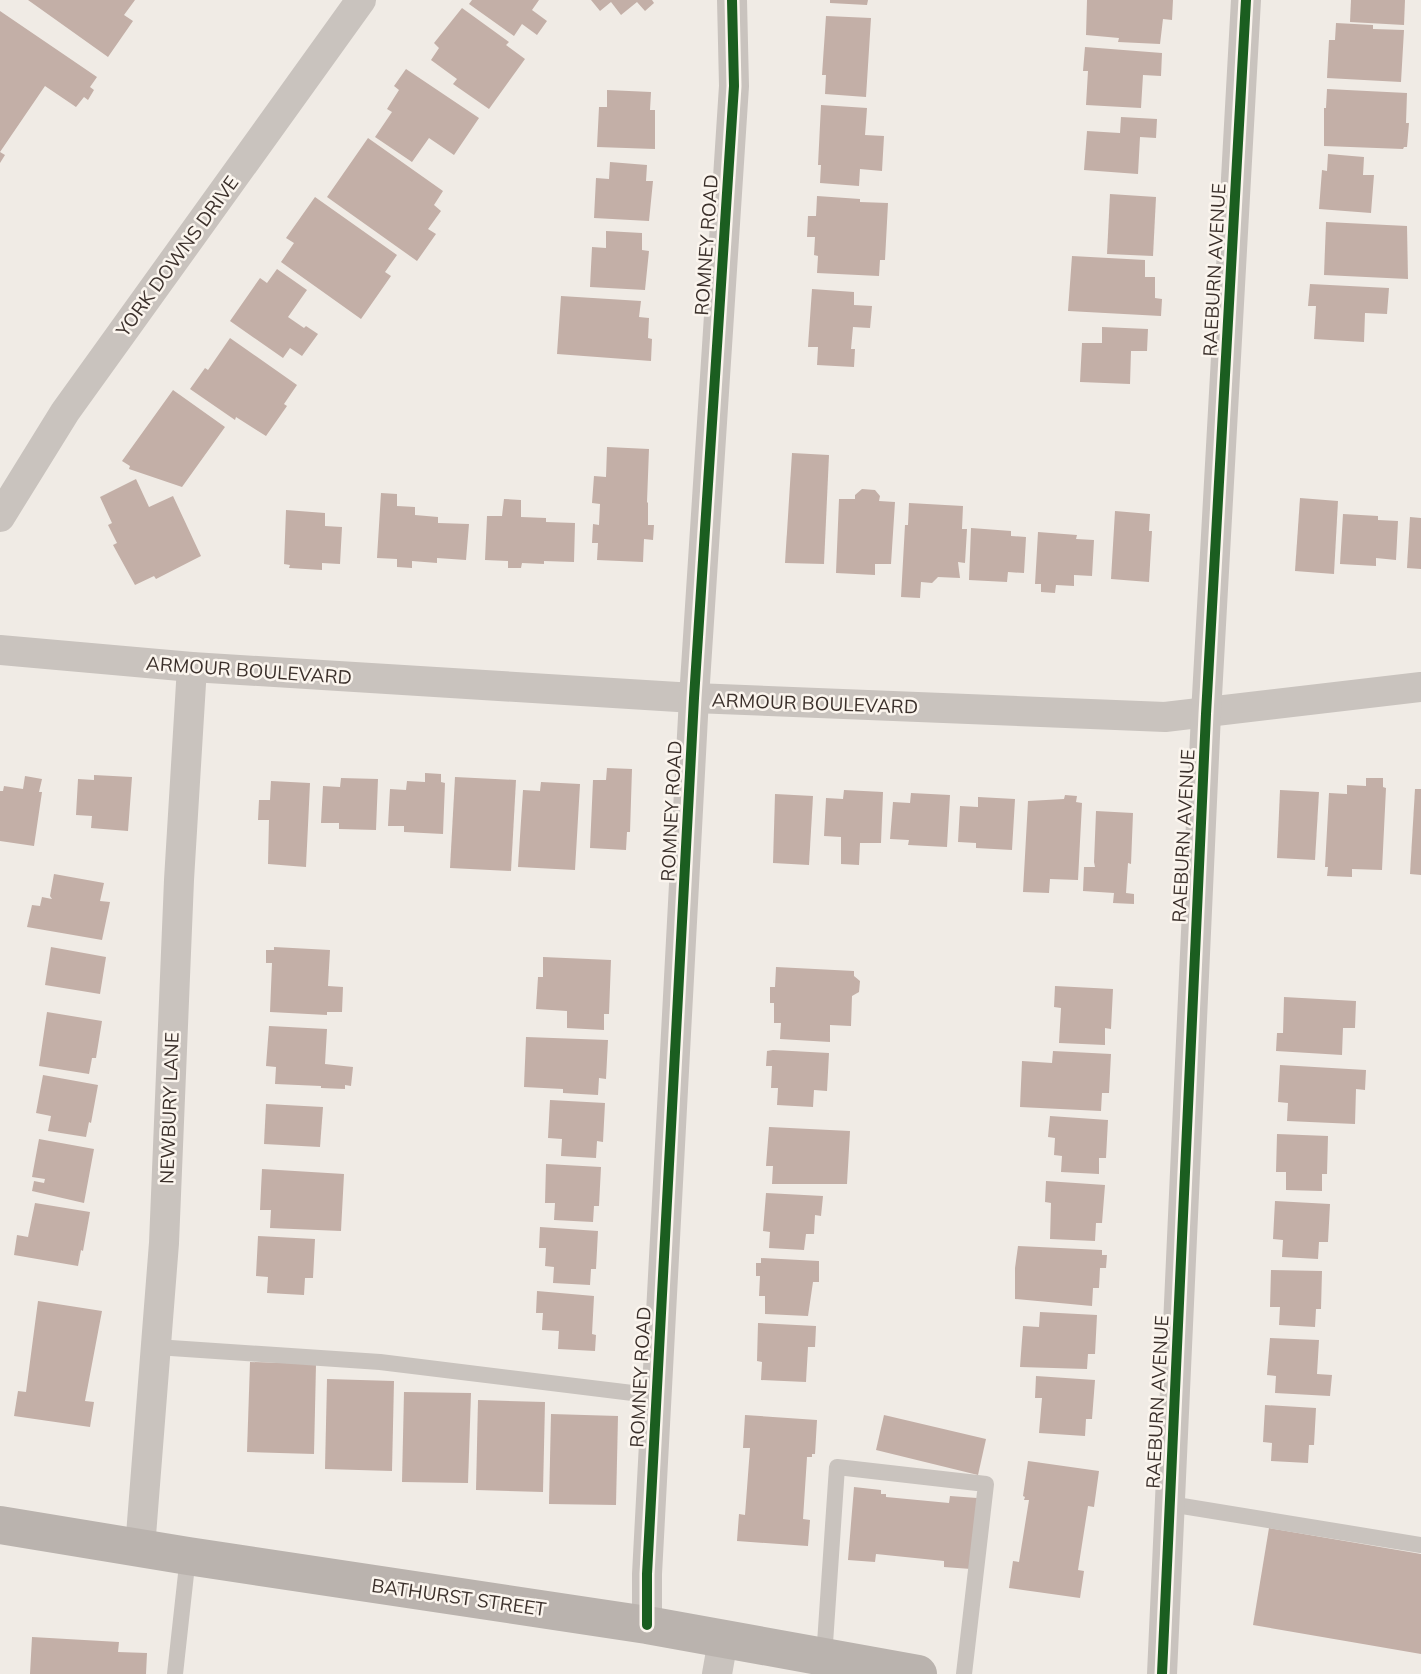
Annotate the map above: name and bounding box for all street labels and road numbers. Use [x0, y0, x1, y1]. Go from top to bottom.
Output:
street label: YORK DOWNS DRIVE [110, 171, 243, 342]
street label: ROMNEY ROAD [689, 174, 723, 316]
street label: RAEBURN AVENUE [1197, 183, 1231, 357]
street label: ARMOUR BOULEVARD [145, 651, 353, 689]
street label: ARMOUR BOULEVARD [711, 687, 919, 719]
street label: ROMNEY ROAD [655, 740, 687, 882]
street label: RAEBURN AVENUE [1166, 749, 1200, 923]
street label: NEWBURY LANE [154, 1032, 184, 1184]
street label: ROMNEY ROAD [624, 1306, 656, 1448]
street label: RAEBURN AVENUE [1140, 1315, 1174, 1489]
street label: BATHURST STREET [370, 1573, 548, 1621]

